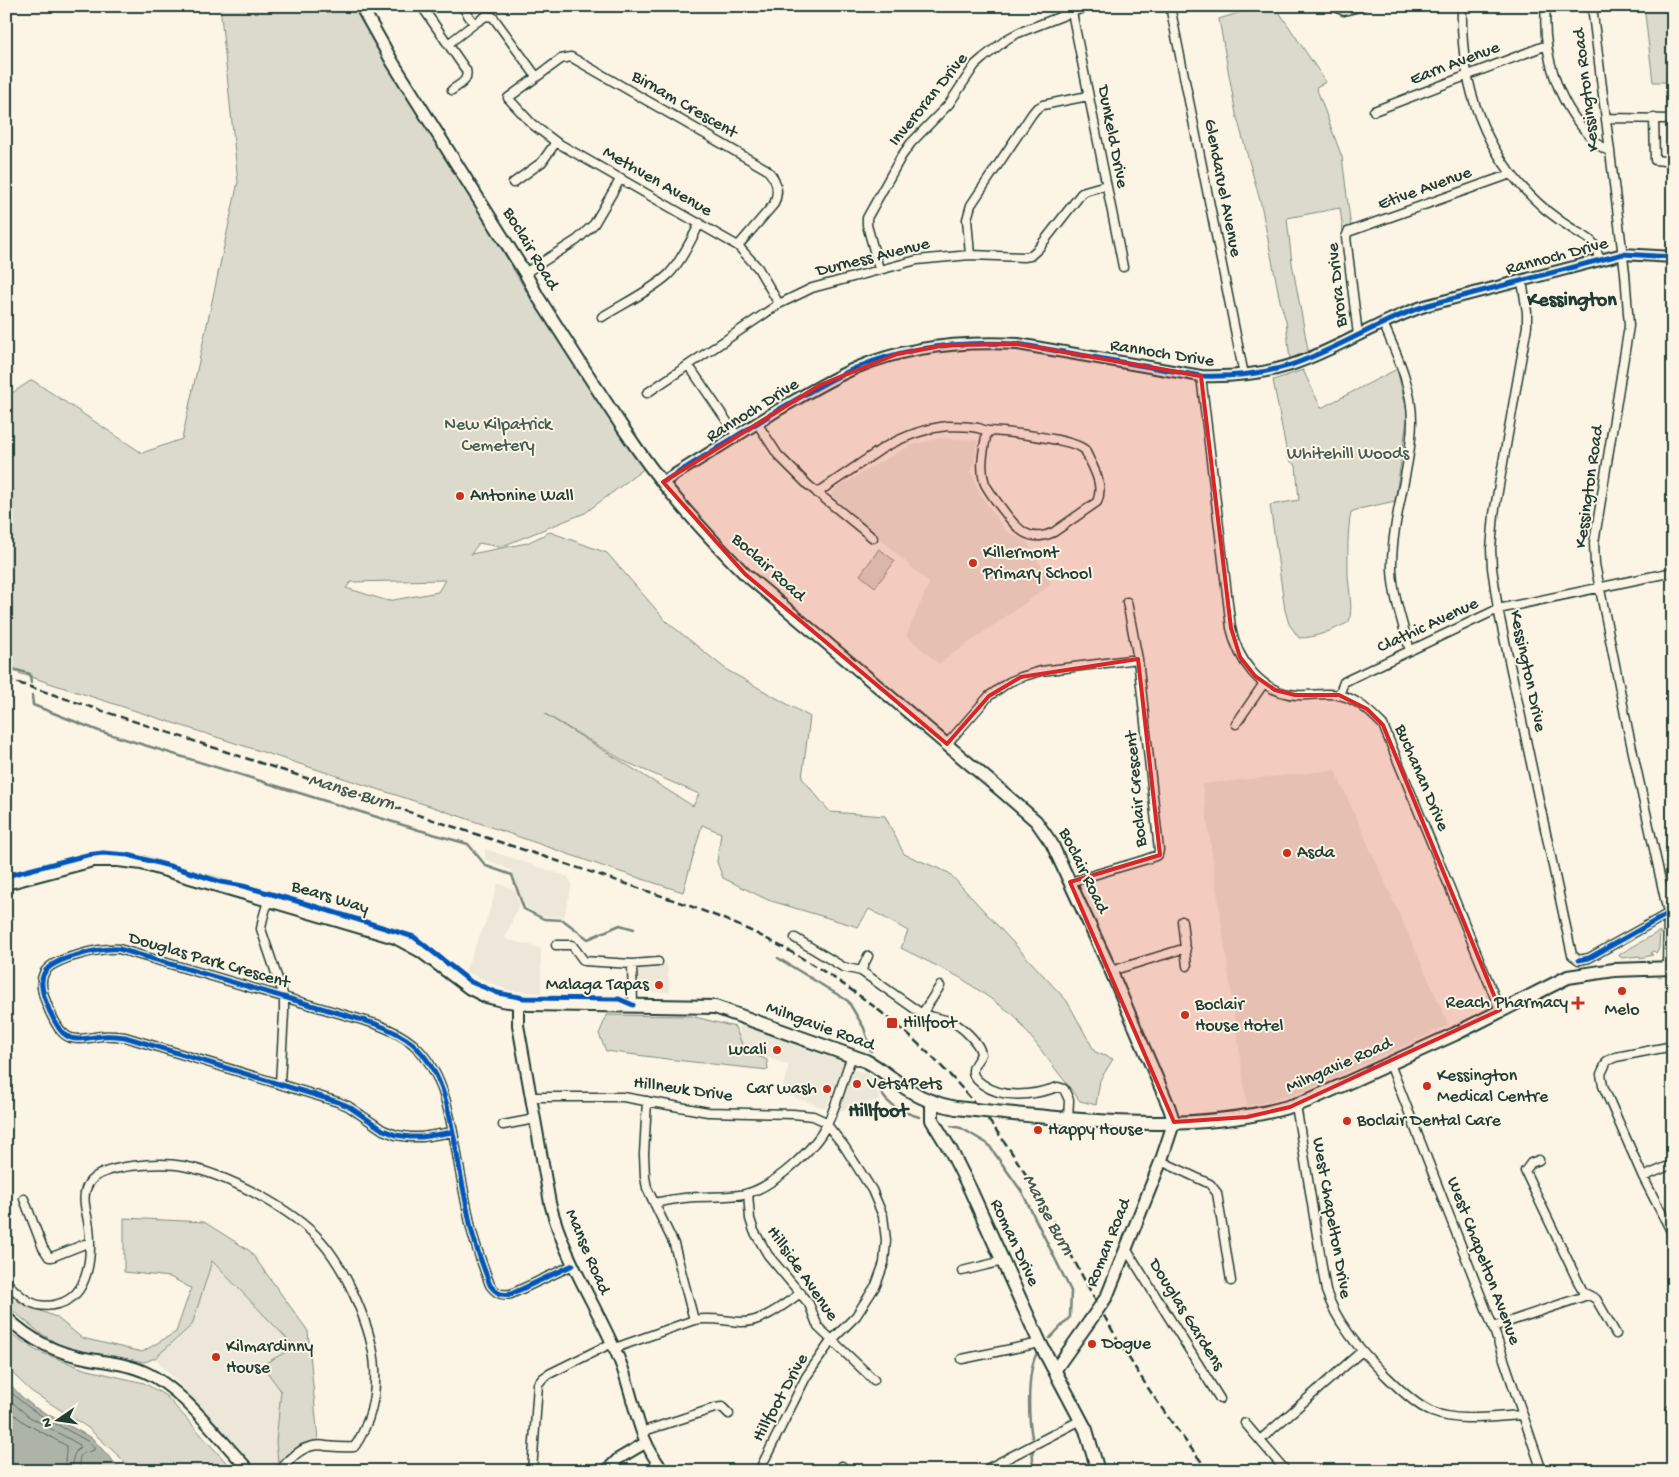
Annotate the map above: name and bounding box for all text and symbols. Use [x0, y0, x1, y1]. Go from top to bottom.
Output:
street label: Kessington Road [1569, 26, 1605, 153]
street label: Earn Avenue [1407, 37, 1504, 91]
street label: Inveroran Drive [885, 48, 974, 151]
street label: Birnam Crescent [627, 66, 742, 145]
street label: Dunkeld Drive [1092, 83, 1132, 191]
street label: Glendaruel Avenue [1198, 117, 1246, 259]
street label: Methven Avenue [599, 142, 716, 222]
street label: Etive Avenue [1375, 162, 1475, 216]
street label: Boclair Road [497, 203, 564, 295]
street label: Rannoch Drive [1503, 233, 1611, 281]
street label: Durness Avenue [813, 234, 933, 282]
street label: Brora Drive [1323, 241, 1353, 329]
district label: Kessington [1526, 290, 1617, 313]
street label: Rannoch Drive [1108, 335, 1216, 373]
street label: Rannoch Drive [703, 374, 804, 448]
park label: New Kilpatrick Cemetery [444, 415, 554, 457]
street label: Kessington Road [1571, 423, 1609, 550]
park label: Whitehill Woods [1287, 444, 1411, 465]
place label: Antonine Wall [470, 486, 574, 507]
marker: Antonine Wall [454, 490, 466, 502]
street label: Boclair Road [726, 529, 810, 608]
place label: Killermont Primary School [982, 543, 1092, 585]
marker: Killermont Primary School [967, 557, 979, 569]
street label: Clathic Avenue [1374, 593, 1483, 659]
street label: Kessington Drive [1504, 608, 1550, 734]
street label: Buchanan Drive [1389, 720, 1453, 835]
street label: Boclair Crescent [1121, 728, 1153, 849]
water label: Manse Burn [305, 769, 398, 817]
street label: Boclair Road [1053, 824, 1113, 918]
place label: Asda [1297, 843, 1336, 864]
marker: Asda [1281, 847, 1293, 859]
street label: Bears Way [288, 876, 371, 920]
street label: Douglas Park Crescent [125, 928, 294, 995]
place label: Malaga Tapas [546, 975, 650, 996]
marker: Malaga Tapas [653, 979, 665, 991]
marker: Melo [1616, 985, 1628, 997]
place label: Reach Pharmacy [1446, 993, 1568, 1014]
place label: Boclair House Hotel [1194, 995, 1283, 1037]
marker: Reach Pharmacy [1572, 997, 1584, 1009]
street label: Milngavie Road [763, 998, 878, 1057]
place label: Melo [1604, 1000, 1640, 1021]
marker: Boclair House Hotel [1179, 1009, 1191, 1021]
place label: Hillfoot [903, 1013, 958, 1034]
marker: Hillfoot [885, 1016, 899, 1030]
street label: Milngavie Road [1283, 1033, 1397, 1099]
place label: Lucali [728, 1040, 767, 1061]
marker: Lucali [771, 1044, 783, 1056]
place label: Kessington Medical Centre [1437, 1066, 1549, 1108]
street label: Hillneuk Drive [632, 1073, 735, 1107]
place label: Vets4Pets [866, 1074, 943, 1095]
marker: Vets4Pets [851, 1078, 863, 1090]
place label: Car wash [746, 1079, 817, 1100]
marker: Kessington Medical Centre [1421, 1080, 1433, 1092]
marker: Car wash [821, 1083, 833, 1095]
district label: Hillfoot [848, 1101, 910, 1124]
place label: Boclair Dental Care [1356, 1111, 1501, 1132]
marker: Boclair Dental Care [1341, 1115, 1353, 1127]
place label: Happy House [1048, 1120, 1144, 1141]
marker: Happy House [1032, 1124, 1044, 1136]
street label: West Chapelton Drive [1306, 1136, 1356, 1301]
water label: Manse Burn [1016, 1171, 1078, 1260]
street label: West Chapelton Avenue [1441, 1174, 1525, 1349]
street label: Roman Road [1082, 1194, 1137, 1290]
street label: Roman Drive [985, 1196, 1044, 1290]
street label: Manse Road [560, 1206, 615, 1299]
street label: Hillside Avenue [762, 1223, 843, 1326]
street label: Douglas Gardens [1143, 1255, 1229, 1376]
place label: Dogue [1101, 1334, 1152, 1355]
place label: Kilmardinny House [226, 1337, 313, 1379]
marker: Dogue [1086, 1338, 1098, 1350]
street label: Hillfoot Drive [748, 1350, 814, 1446]
marker: Kilmardinny House [210, 1351, 222, 1363]
north arrow [32, 1394, 82, 1444]
text: N [38, 1416, 57, 1429]

